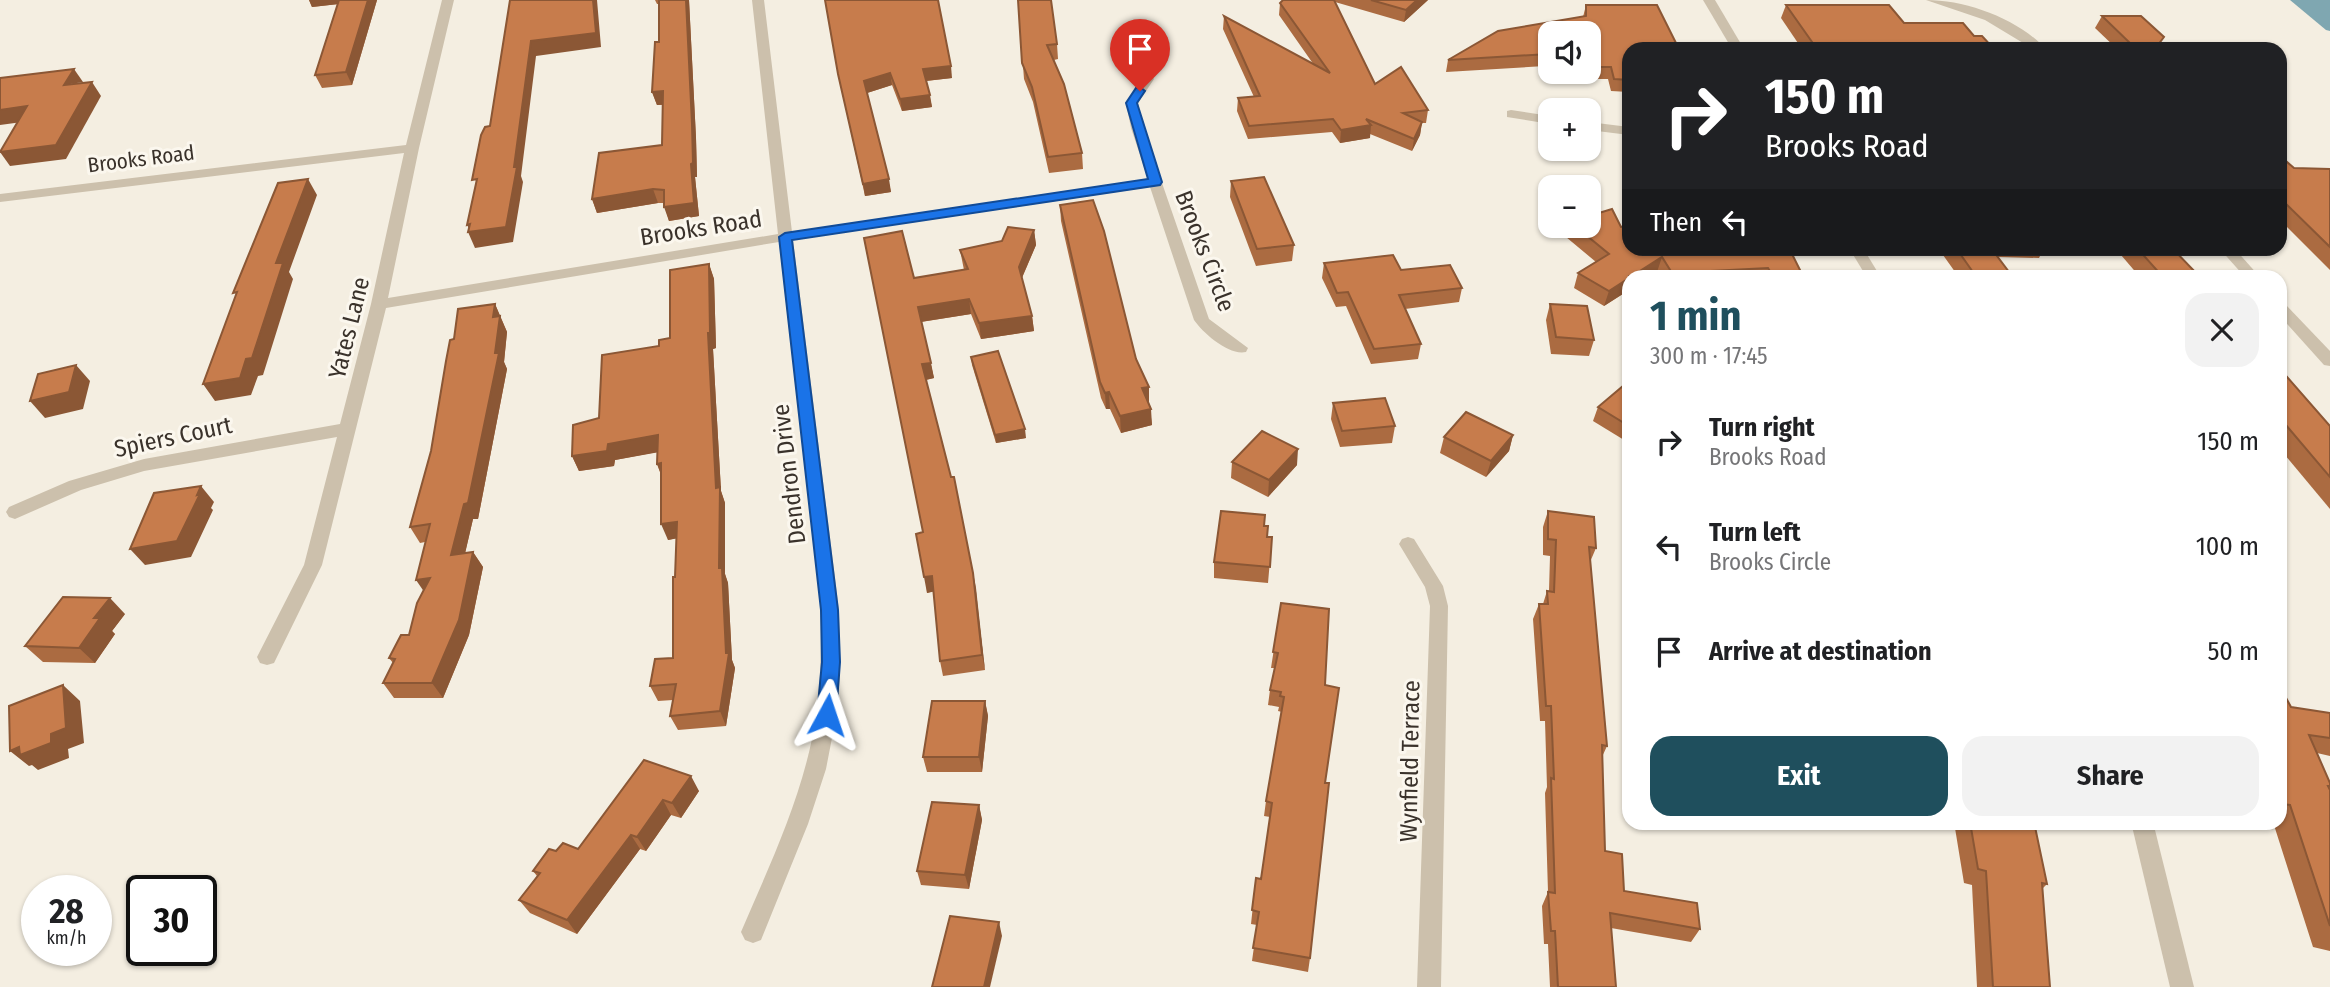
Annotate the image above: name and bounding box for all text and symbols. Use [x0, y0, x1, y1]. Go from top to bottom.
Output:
pin [1110, 19, 1170, 91]
map controls [1538, 21, 1601, 238]
button: sound [1538, 21, 1601, 84]
icon: arrive [1121, 30, 1159, 68]
text: 150 m [1765, 67, 1884, 126]
icon: right [1650, 70, 1741, 161]
button: + [1538, 98, 1601, 161]
text: Brooks Road [1765, 127, 1929, 165]
street label: Brooks Road [86, 140, 196, 178]
button: − [1538, 175, 1601, 238]
street label: Brooks Circle [1169, 187, 1241, 315]
icon: left [1716, 203, 1754, 241]
street label: Brooks Road [638, 205, 764, 251]
text: Then [1650, 207, 1702, 238]
street label: Yates Lane [323, 274, 375, 382]
text: 1 min [1650, 291, 1741, 341]
button: close [2185, 293, 2259, 367]
text: 300 m · 17:45 [1650, 342, 1768, 370]
street label: Dendron Drive [767, 402, 811, 546]
street label: Spiers Court [112, 411, 235, 463]
text: Turn right [1709, 412, 1815, 443]
icon: right [1650, 423, 1688, 461]
text: 150 m [2197, 426, 2259, 457]
text: Brooks Road [1709, 443, 1827, 471]
text: Turn left [1709, 517, 1801, 548]
icon: left [1650, 528, 1688, 566]
text: 100 m [2196, 531, 2259, 562]
text: Brooks Circle [1709, 548, 1831, 576]
icon: arrive [1650, 633, 1688, 671]
text: Arrive at destination [1709, 636, 1932, 667]
text: 50 m [2207, 636, 2259, 667]
position arrow [790, 678, 864, 752]
street label: Wynfield Terrace [1395, 680, 1425, 842]
button: Exit [1650, 736, 1948, 816]
button: Share [1962, 736, 2259, 816]
speed limit sign: 30 [126, 875, 217, 966]
text: 28 [49, 890, 84, 932]
text: km/h [46, 927, 87, 949]

